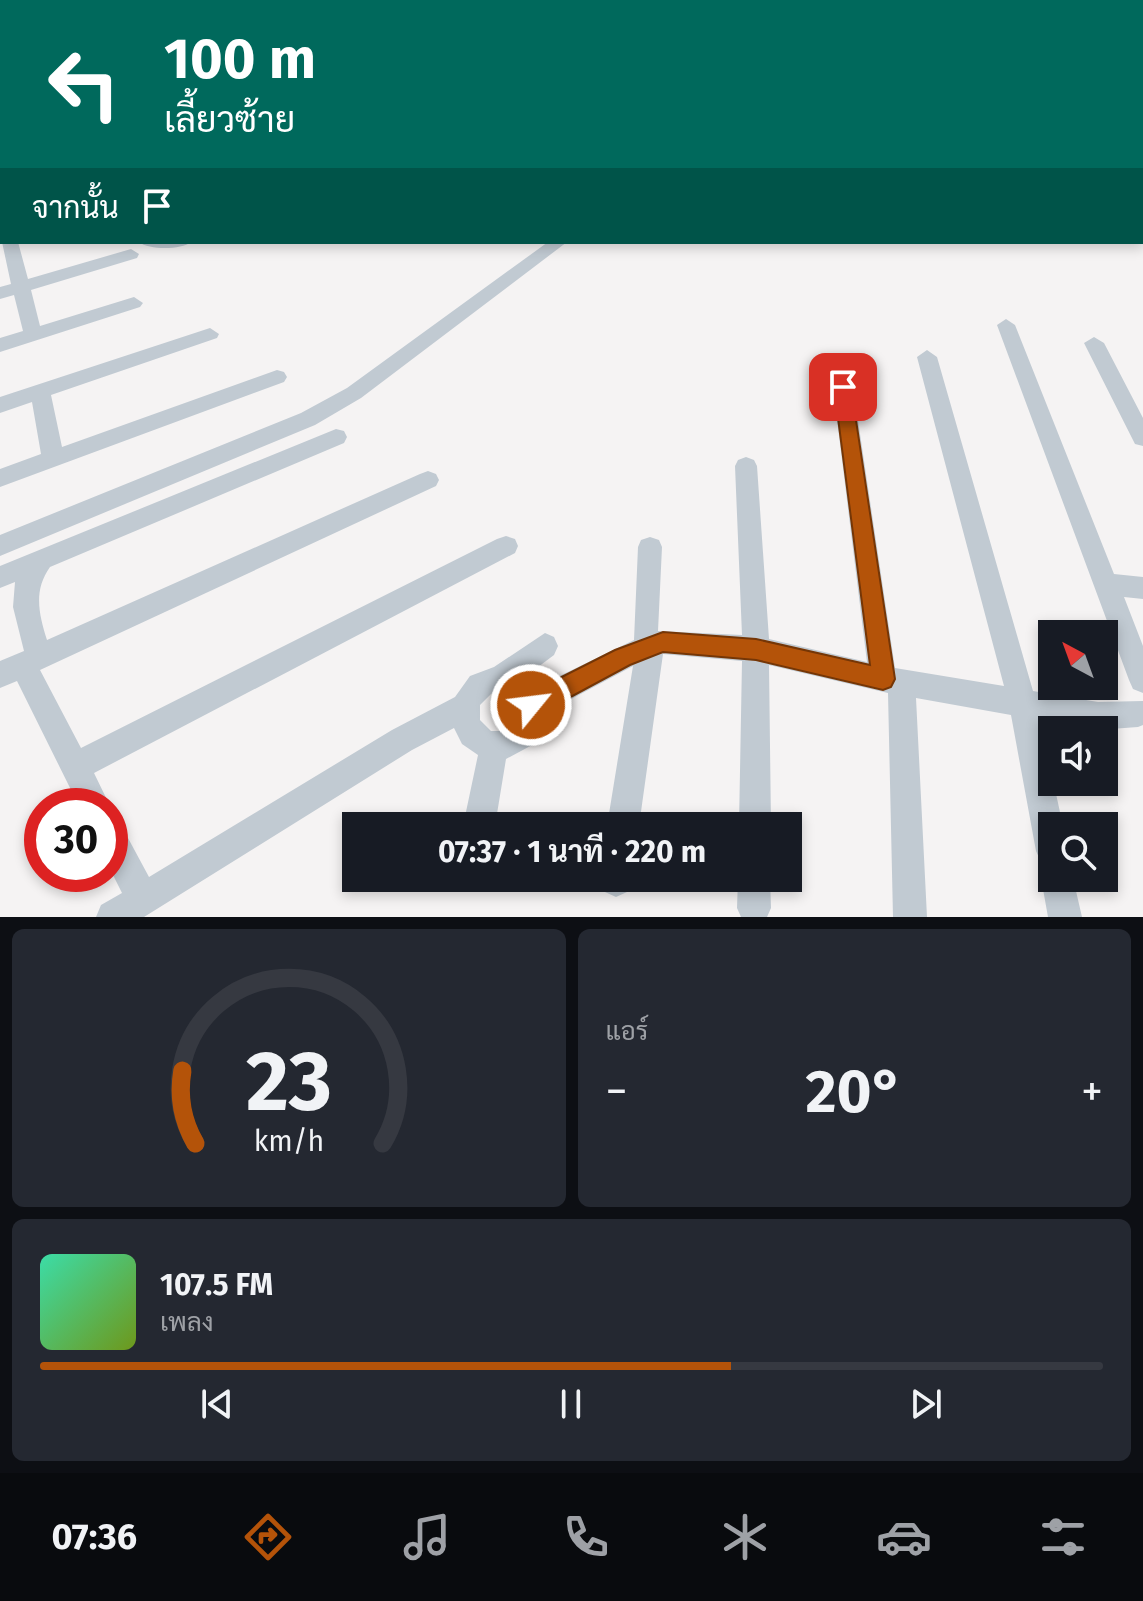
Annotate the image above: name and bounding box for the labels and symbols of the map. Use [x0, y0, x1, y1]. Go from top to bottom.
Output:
pin [809, 353, 877, 421]
north arrow [1038, 620, 1118, 700]
position arrow [489, 663, 573, 747]
speed limit sign: 30 [24, 788, 128, 892]

